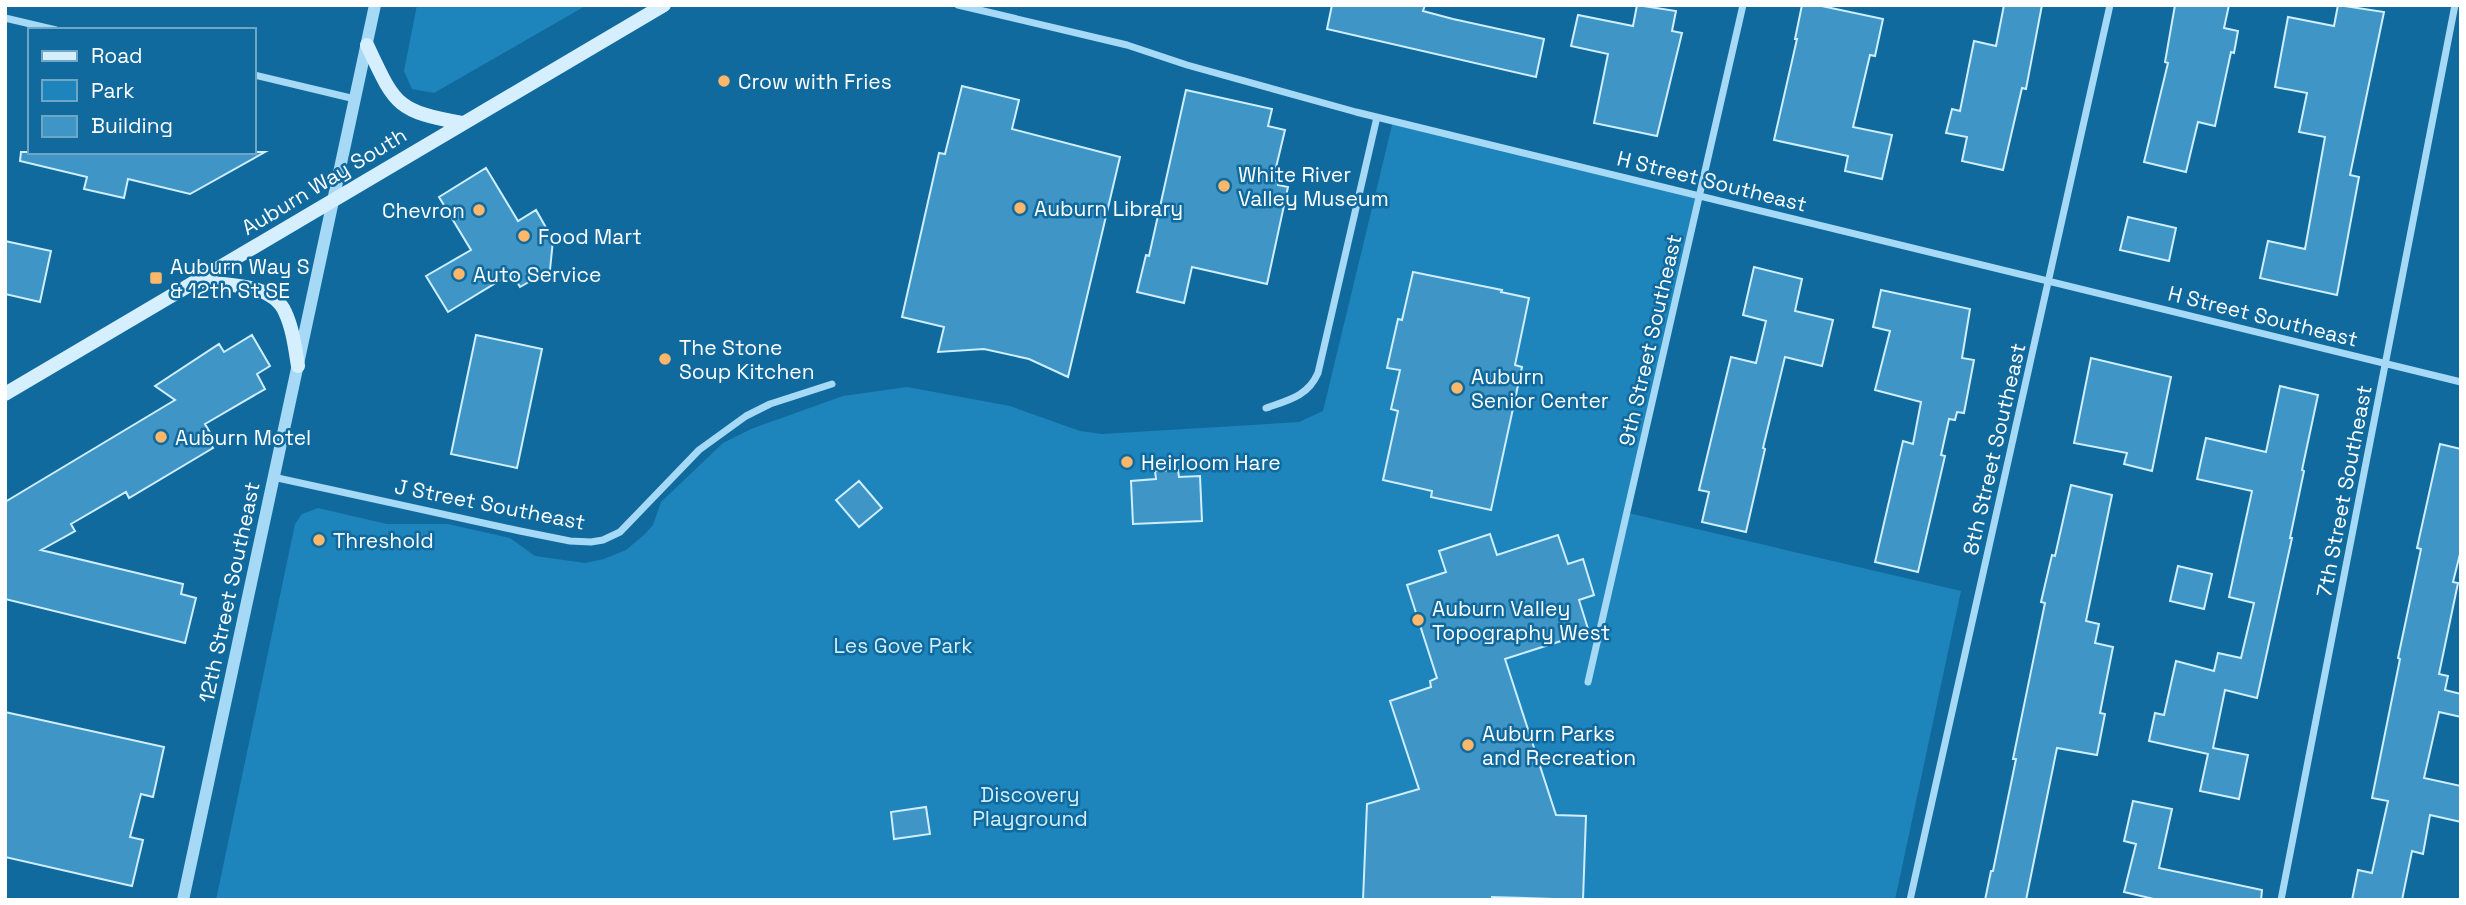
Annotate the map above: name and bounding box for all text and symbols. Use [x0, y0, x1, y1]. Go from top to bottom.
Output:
legend [28, 28, 256, 154]
text: Road [91, 42, 143, 69]
place label: Crow with Fries [738, 68, 892, 95]
marker: Crow with Fries [716, 73, 732, 89]
text: Park [91, 77, 135, 104]
text: Building [91, 112, 173, 139]
street label: Auburn Way South [237, 121, 411, 241]
street label: H Street Southeast [1614, 144, 1810, 218]
place label: White River Valley Museum [1238, 161, 1389, 212]
marker: White River Valley Museum [1216, 178, 1232, 194]
place label: Auburn Library [1034, 195, 1183, 222]
place label: Chevron [382, 197, 465, 224]
marker: Auburn Library [1012, 200, 1028, 216]
marker: Chevron [471, 202, 487, 218]
place label: Food Mart [538, 223, 642, 250]
marker: Food Mart [516, 228, 532, 244]
street label: 9th Street Southeast [1612, 231, 1688, 449]
place label: Auburn Way S & 12th St SE [170, 253, 310, 304]
place label: Auto Service [473, 261, 601, 288]
marker: Auto Service [451, 266, 467, 282]
marker: Auburn Way S & 12th St SE [148, 270, 164, 286]
street label: H Street Southeast [2165, 279, 2361, 353]
place label: The Stone Soup Kitchen [679, 334, 815, 385]
street label: 8th Street Southeast [1956, 340, 2032, 558]
marker: The Stone Soup Kitchen [657, 351, 673, 367]
place label: Auburn Senior Center [1471, 363, 1609, 414]
marker: Auburn Senior Center [1449, 380, 1465, 396]
street label: 7th Street Southeast [2310, 383, 2378, 599]
place label: Auburn Motel [175, 424, 311, 451]
marker: Auburn Motel [153, 429, 169, 445]
place label: Heirloom Hare [1141, 449, 1281, 476]
marker: Heirloom Hare [1119, 454, 1135, 470]
street label: J Street Southeast [392, 472, 588, 536]
street label: 12th Street Southeast [192, 479, 266, 705]
place label: Threshold [333, 527, 434, 554]
marker: Threshold [311, 532, 327, 548]
place label: Auburn Valley Topography West [1432, 595, 1610, 646]
marker: Auburn Valley Topography West [1410, 612, 1426, 628]
park label: Les Gove Park [833, 632, 973, 659]
place label: Auburn Parks and Recreation [1482, 720, 1636, 771]
marker: Auburn Parks and Recreation [1460, 737, 1476, 753]
park label: Discovery Playground [972, 781, 1088, 832]

